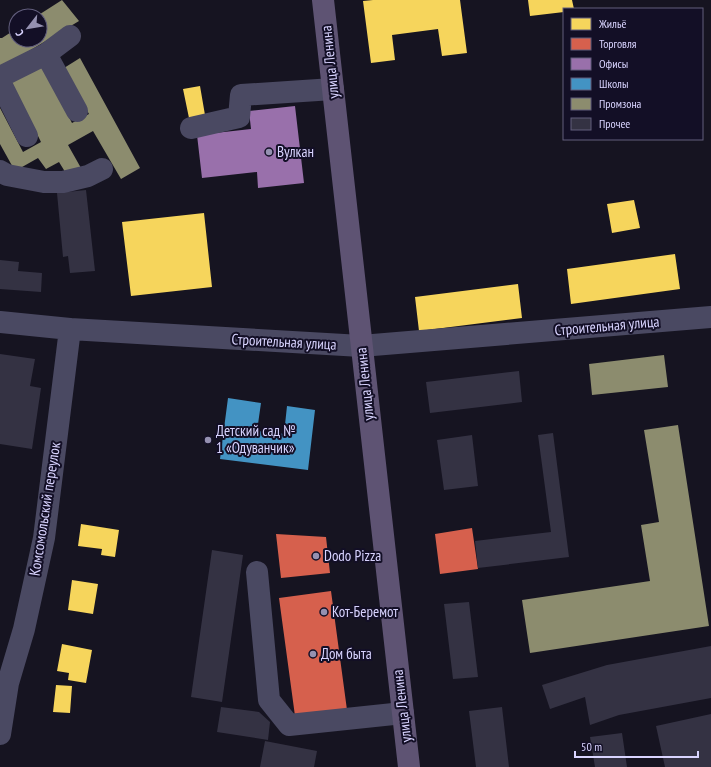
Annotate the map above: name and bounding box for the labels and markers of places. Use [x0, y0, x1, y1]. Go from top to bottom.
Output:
place label: Вулкан [277, 142, 314, 161]
marker: Вулкан [264, 147, 274, 157]
place label: Детский сад № 1 «Одуванчик» [216, 421, 296, 457]
marker: Детский сад № 1 «Одуванчик» [203, 435, 213, 445]
place label: Dodo Pizza [324, 546, 381, 565]
marker: Dodo Pizza [311, 551, 321, 561]
place label: Кот-Беремот [332, 602, 398, 621]
marker: Кот-Беремот [319, 607, 329, 617]
place label: Дом быта [321, 644, 372, 663]
marker: Дом быта [308, 649, 318, 659]

